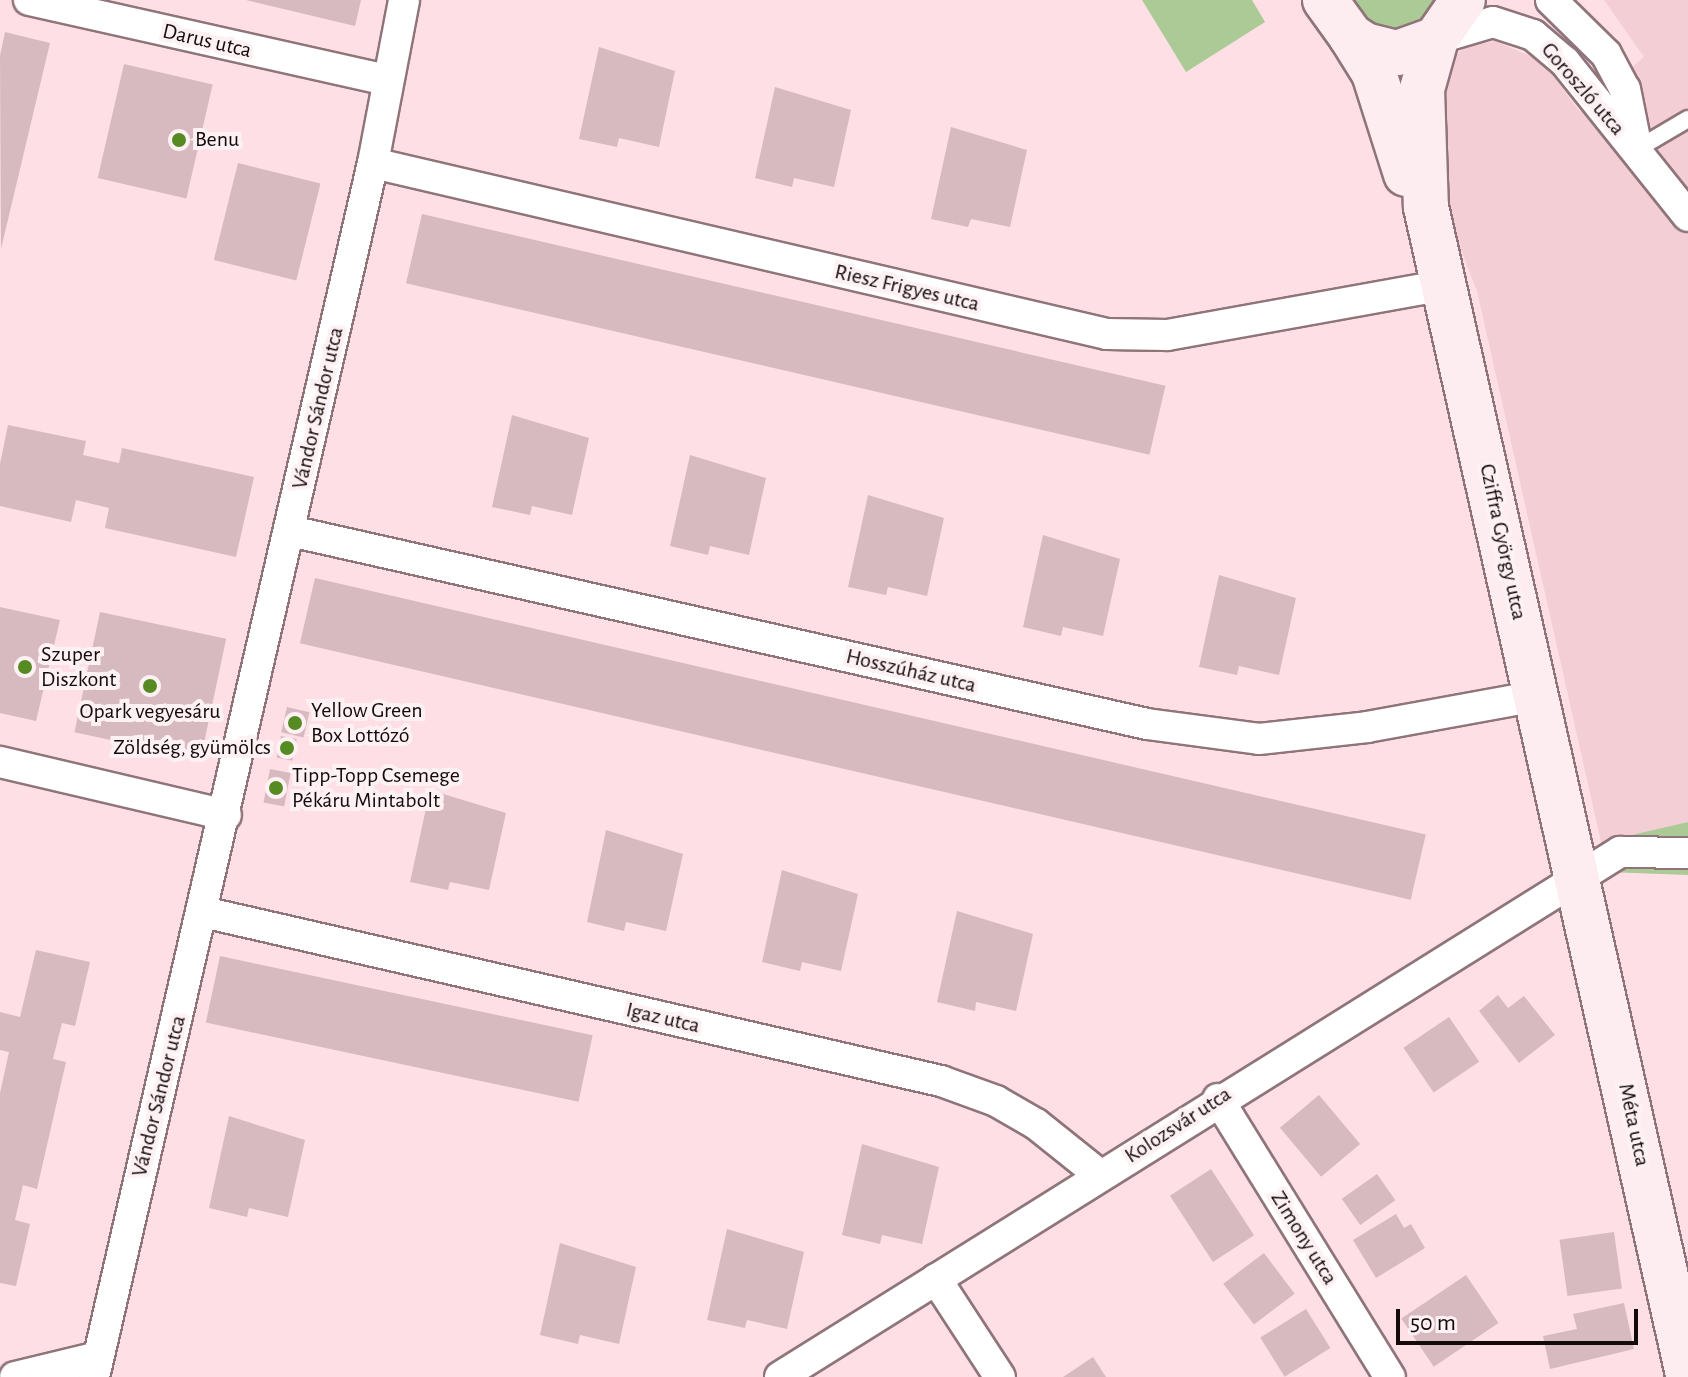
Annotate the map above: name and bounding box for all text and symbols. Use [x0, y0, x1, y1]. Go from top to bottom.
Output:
street label: Darus utca [160, 18, 254, 64]
street label: Goroszló utca [1535, 37, 1631, 141]
place label: Benu [195, 127, 239, 153]
marker: Benu [170, 131, 188, 149]
street label: Riesz Frigyes utca [832, 259, 982, 317]
street label: Vándor Sándor utca [287, 324, 349, 492]
street label: Cziffra György utca [1474, 461, 1532, 623]
place label: Szuper Diszkont [41, 641, 116, 692]
street label: Hosszúház utca [843, 643, 979, 699]
marker: Szuper Diszkont [16, 658, 34, 676]
marker: Opark vegyesáru [141, 677, 159, 695]
place label: Yellow Green Box Lottózó [311, 697, 423, 748]
place label: Opark vegyesáru [79, 699, 221, 725]
marker: Yellow Green Box Lottózó [286, 714, 304, 732]
place label: Zöldség, gyümölcs [113, 735, 271, 761]
marker: Zöldség, gyümölcs [278, 739, 296, 757]
place label: Tipp-Topp Csemege Pékáru Mintabolt [292, 762, 460, 814]
marker: Tipp-Topp Csemege Pékáru Mintabolt [267, 779, 285, 797]
street label: Igaz utca [624, 997, 702, 1039]
street label: Vándor Sándor utca [126, 1013, 192, 1179]
street label: Kolozsvár utca [1120, 1081, 1236, 1169]
street label: Méta utca [1612, 1081, 1656, 1169]
street label: Zimony utca [1265, 1186, 1343, 1290]
scale bar [1400, 1293, 1642, 1343]
text: 50 m [1410, 1311, 1456, 1335]

